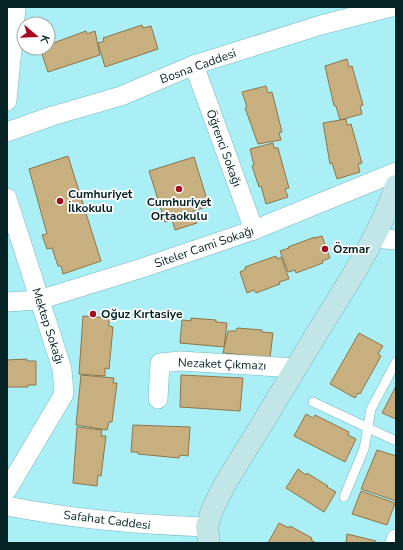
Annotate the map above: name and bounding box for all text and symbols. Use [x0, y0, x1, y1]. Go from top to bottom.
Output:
north arrow [16, 16, 56, 56]
text: K [36, 33, 53, 46]
street label: Bosna Caddesi [158, 45, 238, 87]
street label: Öğrenci Sokağı [203, 107, 245, 189]
marker: Cumhuriyet Ortaokulu [174, 184, 184, 194]
place label: Cumhuriyet İlkokulu [68, 186, 133, 216]
place label: Cumhuriyet Ortaokulu [147, 194, 212, 224]
marker: Cumhuriyet İlkokulu [55, 196, 65, 206]
street label: Siteler Cami Sokağı [152, 222, 256, 272]
place label: Özmar [333, 241, 370, 257]
marker: Özmar [320, 244, 330, 254]
street label: Mektep Sokağı [28, 286, 68, 366]
place label: Oğuz Kırtasiye [101, 306, 183, 322]
marker: Oğuz Kırtasiye [88, 309, 98, 319]
street label: Nezaket Çıkmazı [178, 354, 266, 374]
street label: Safahat Caddesi [63, 507, 151, 533]

